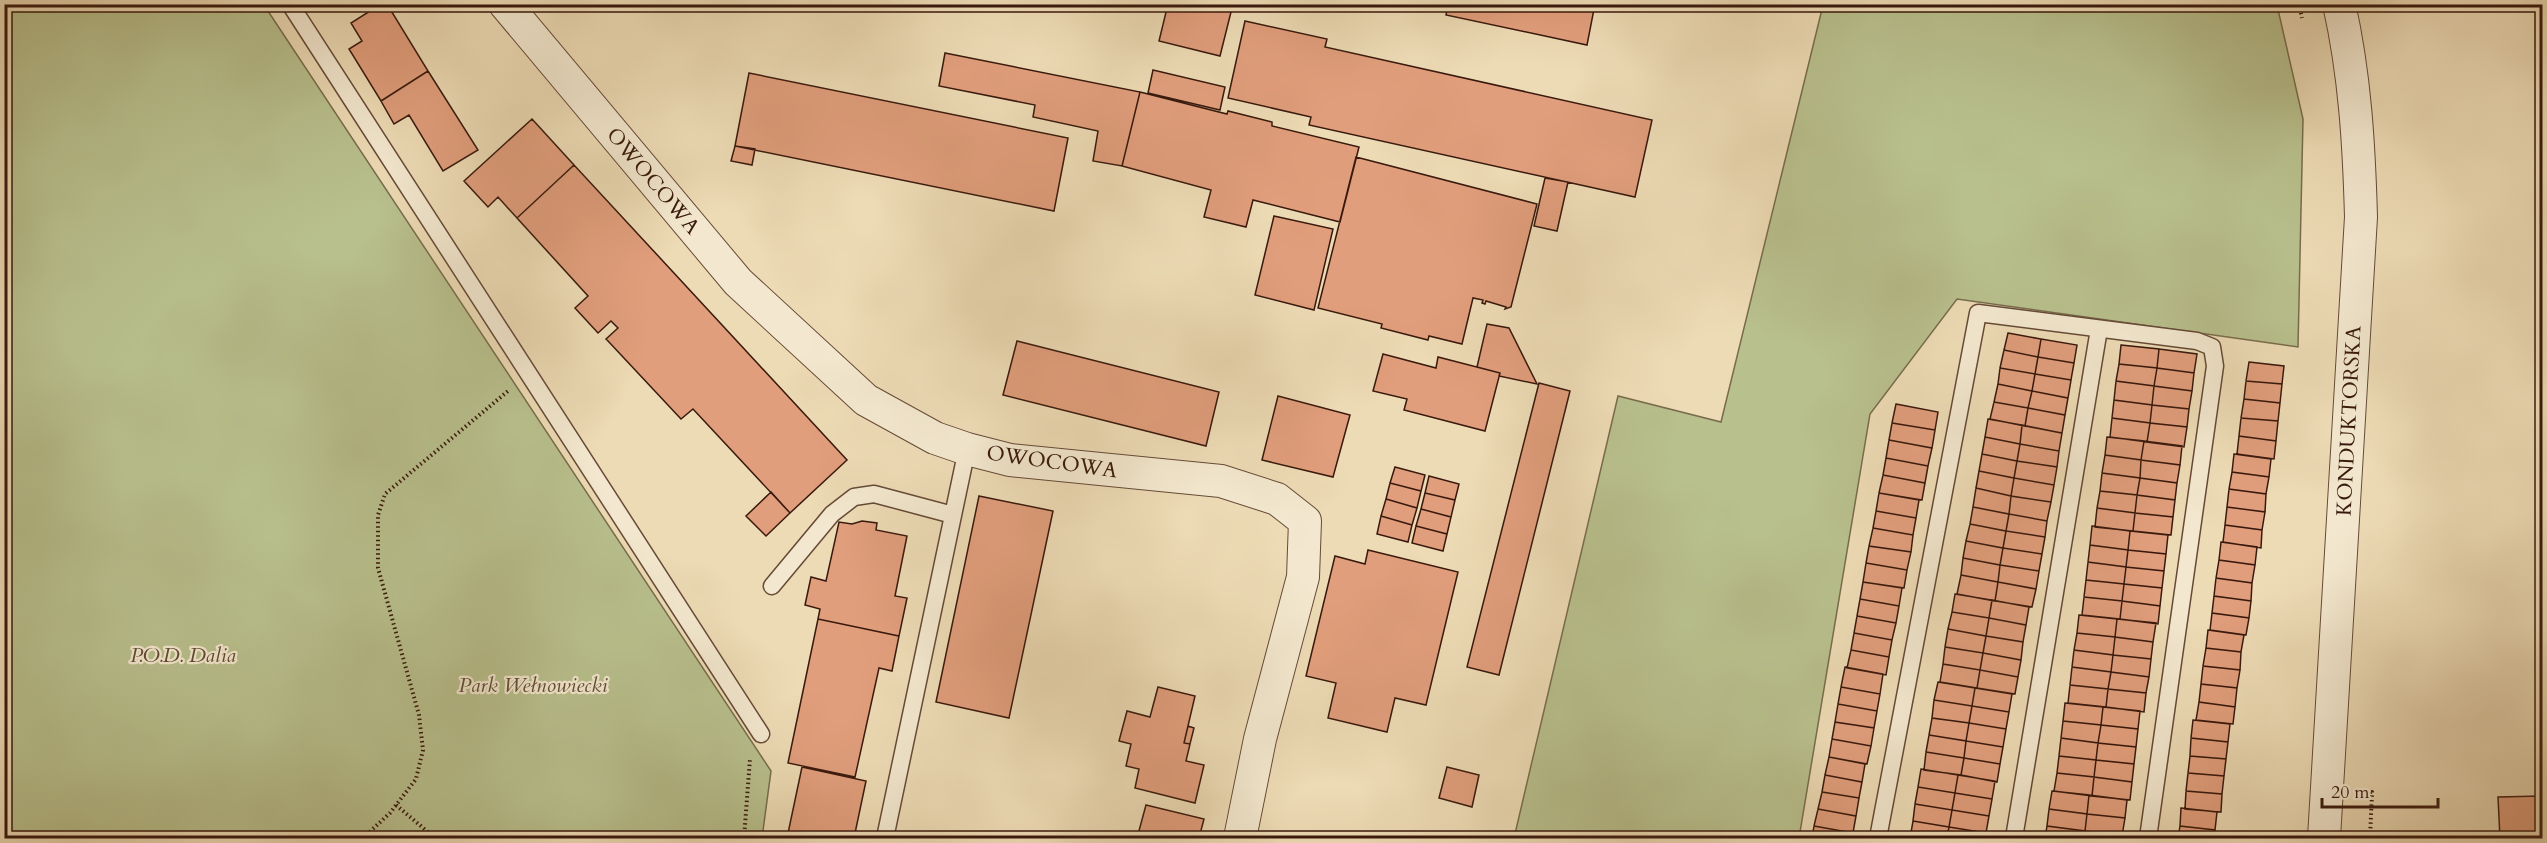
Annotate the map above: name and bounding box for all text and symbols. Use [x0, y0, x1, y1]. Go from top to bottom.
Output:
street label: OWOCOWA [600, 121, 707, 241]
street label: KONDUKTORSKA [2330, 325, 2368, 517]
street label: OWOCOWA [985, 438, 1119, 486]
park label: P.O.D. Dalia [130, 641, 236, 670]
park label: Park Wełnowiecki [459, 671, 608, 700]
scale bar [2322, 771, 2438, 809]
text: 20 m [2331, 780, 2370, 805]

